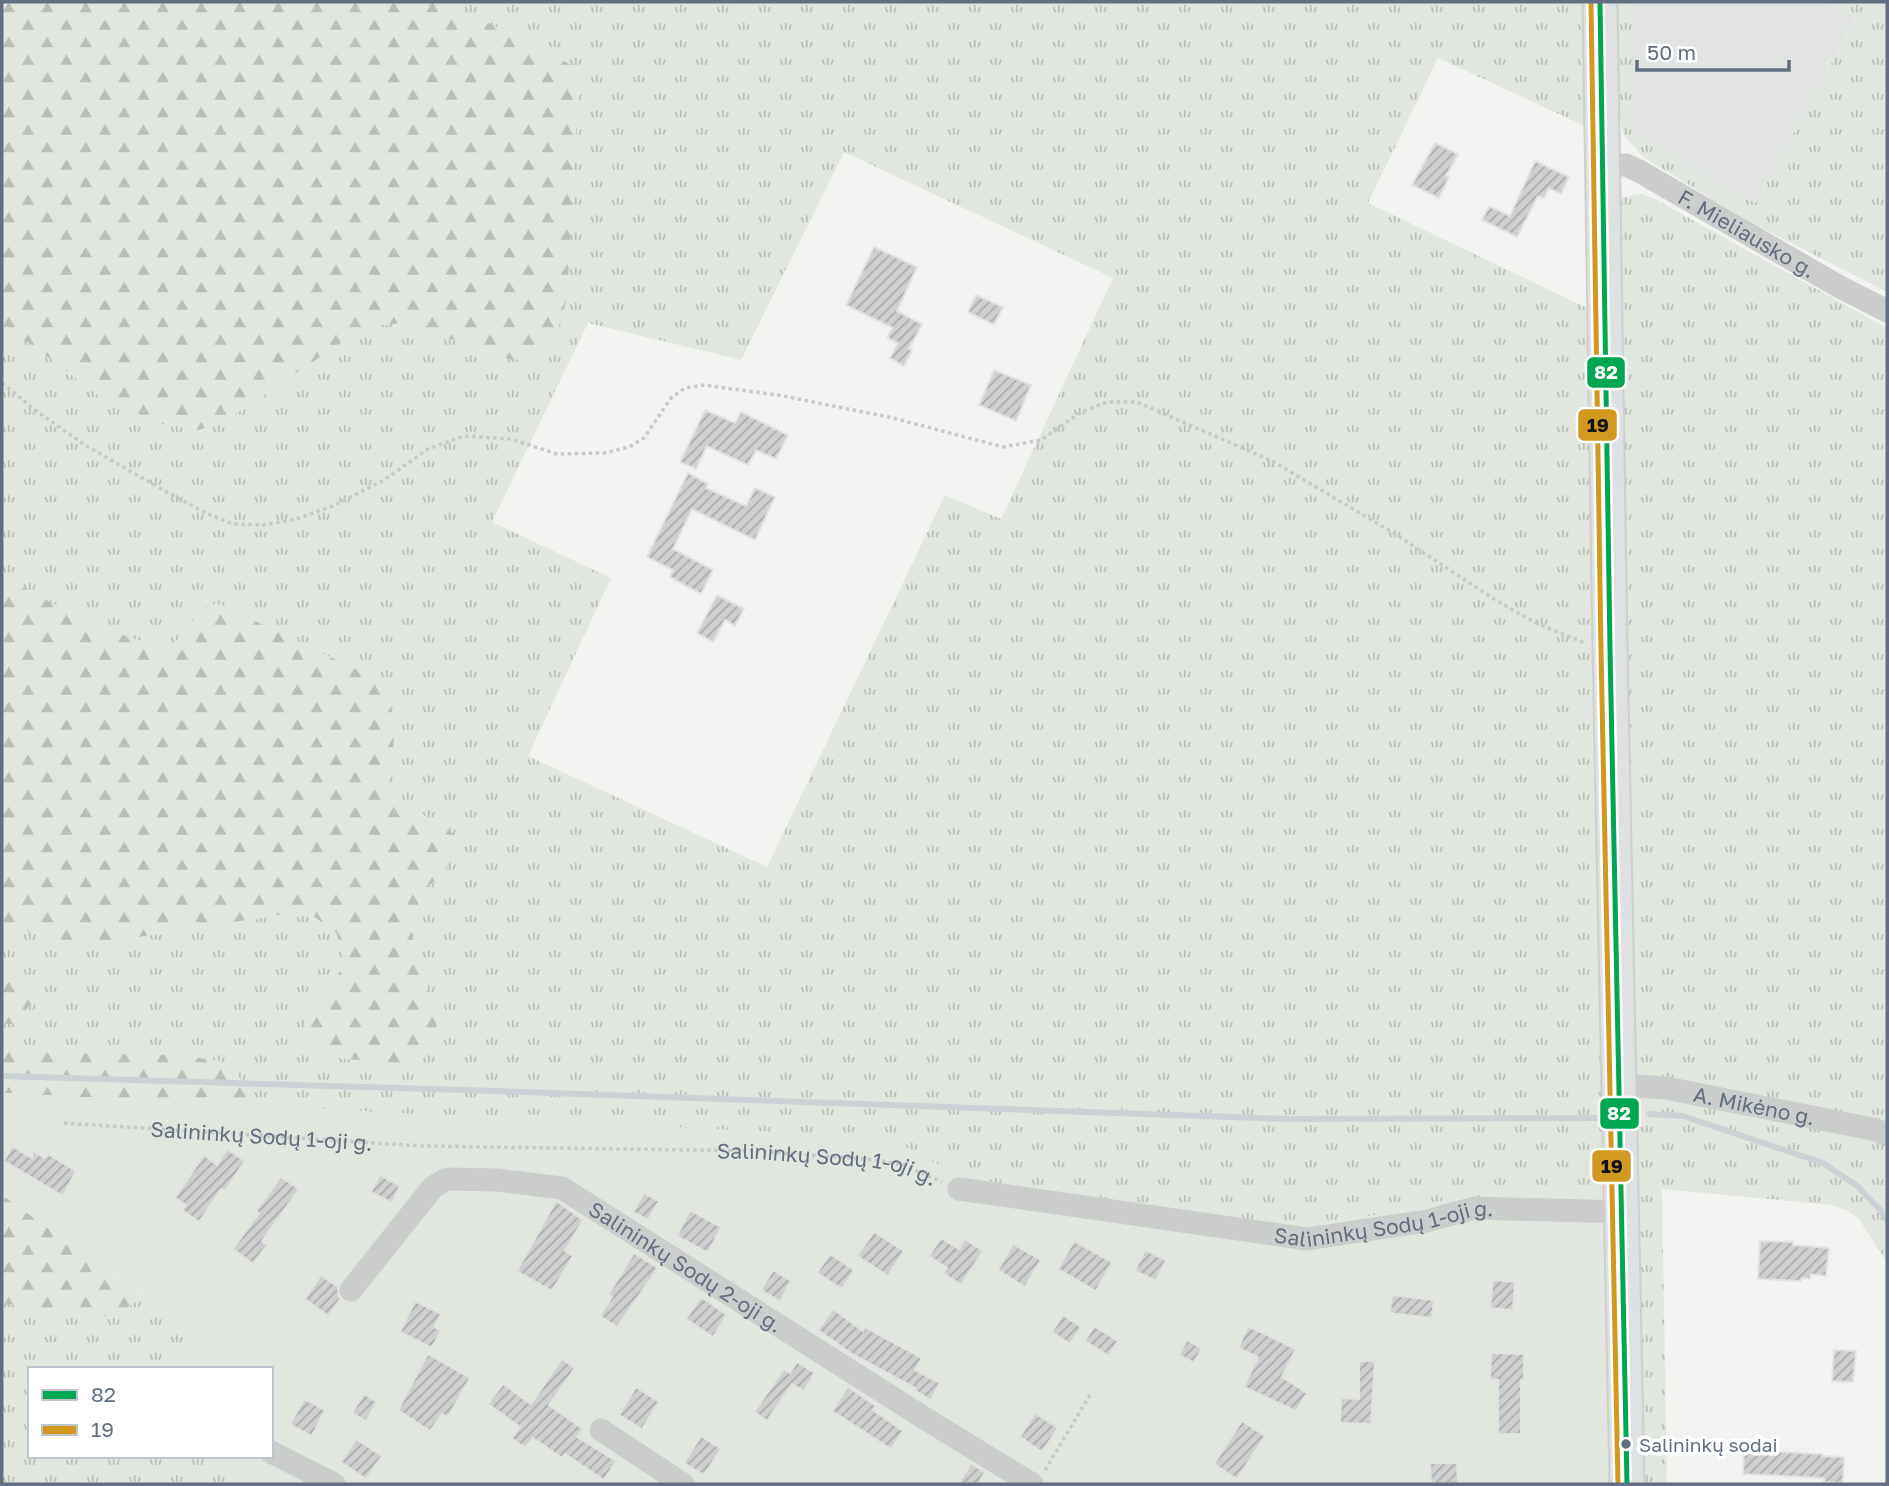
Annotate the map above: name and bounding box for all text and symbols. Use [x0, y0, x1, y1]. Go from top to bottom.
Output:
scale bar [1637, 28, 1789, 72]
text: 50 m [1647, 39, 1696, 65]
street label: F. Mieliausko g. [1674, 184, 1820, 283]
line badge: 82 [1586, 356, 1626, 389]
text: 82 [1594, 360, 1618, 383]
line badge: 19 [1577, 408, 1618, 442]
text: 19 [1587, 413, 1609, 436]
street label: A. Mikėno g. [1691, 1081, 1817, 1130]
line badge: 82 [1599, 1097, 1640, 1130]
text: 82 [1607, 1101, 1631, 1124]
street label: Salininkų Sodų 1-oji g. [150, 1116, 373, 1156]
street label: Salininkų Sodų 1-oji g. [717, 1137, 941, 1191]
line badge: 19 [1591, 1149, 1632, 1183]
text: 19 [1601, 1154, 1623, 1177]
street label: Salininkų Sodų 2-oji g. [584, 1195, 788, 1338]
street label: Salininkų Sodų 1-oji g. [1273, 1195, 1494, 1252]
legend [28, 1367, 273, 1458]
text: 82 [91, 1381, 116, 1407]
text: 19 [91, 1416, 114, 1442]
place label: Salininkų sodai [1639, 1433, 1778, 1456]
marker: Salininkų sodai [1619, 1437, 1633, 1451]

